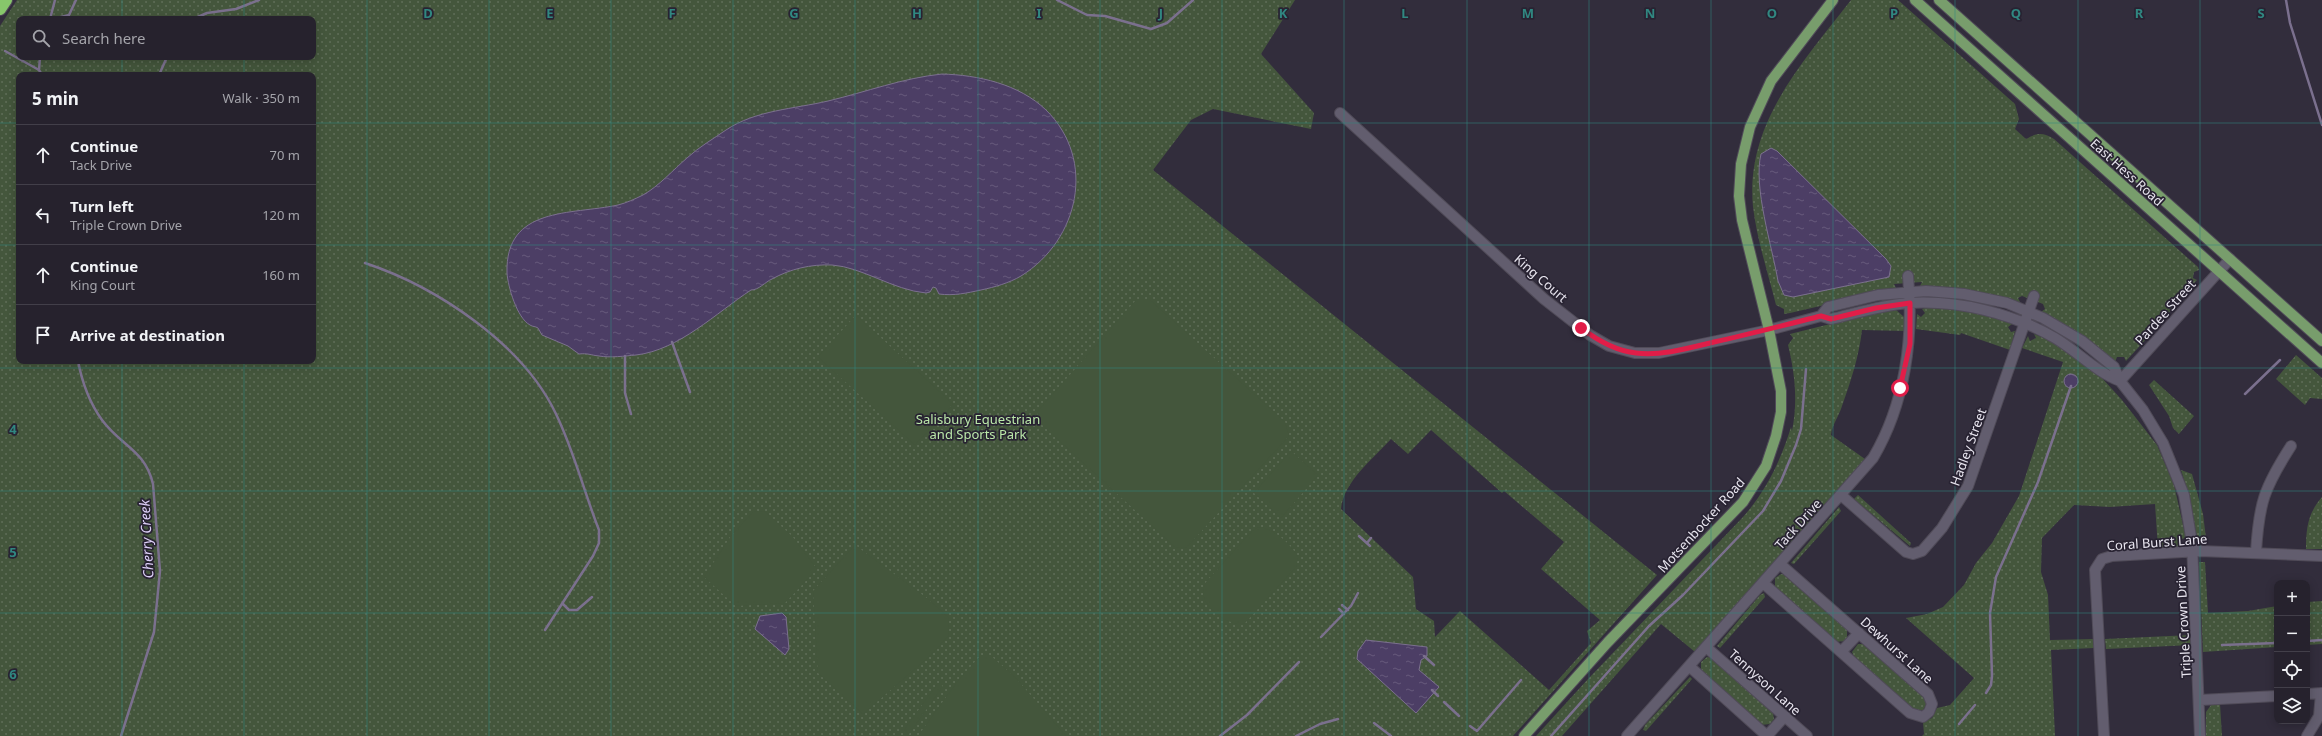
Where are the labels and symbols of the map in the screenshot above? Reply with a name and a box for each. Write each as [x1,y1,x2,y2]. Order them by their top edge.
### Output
text: D [423,4,433,22]
text: E [546,4,554,22]
text: F [668,4,676,22]
text: G [789,4,799,22]
text: H [912,4,922,22]
text: I [1036,4,1042,22]
text: J [1158,4,1163,22]
text: K [1279,4,1288,22]
text: L [1401,4,1409,22]
text: M [1522,4,1534,22]
text: N [1645,4,1655,22]
text: O [1767,4,1777,22]
text: P [1890,4,1898,22]
text: Q [2011,4,2021,22]
text: R [2135,4,2144,22]
text: S [2257,4,2265,22]
street label: East Hess Road [2086,134,2168,210]
street label: King Court [1511,250,1572,306]
street label: Pardee Street [2131,275,2200,349]
route end [1572,319,1590,337]
route start [1891,379,1909,397]
street label: Hadley Street [1946,405,1991,488]
park label: Salisbury Equestrian and Sports Park [916,410,1040,443]
text: 4 [9,420,17,438]
street label: Motsenbocker Road [1653,474,1749,576]
street label: Tack Drive [1771,495,1825,553]
water label: Cherry Creek [134,498,158,579]
street label: Coral Burst Lane [2106,530,2208,554]
text: 5 [9,543,17,561]
street label: Triple Crown Drive [2171,566,2195,678]
street label: Dewhurst Lane [1857,613,1937,687]
street label: Tennyson Lane [1725,645,1805,719]
text: 6 [9,665,17,683]

